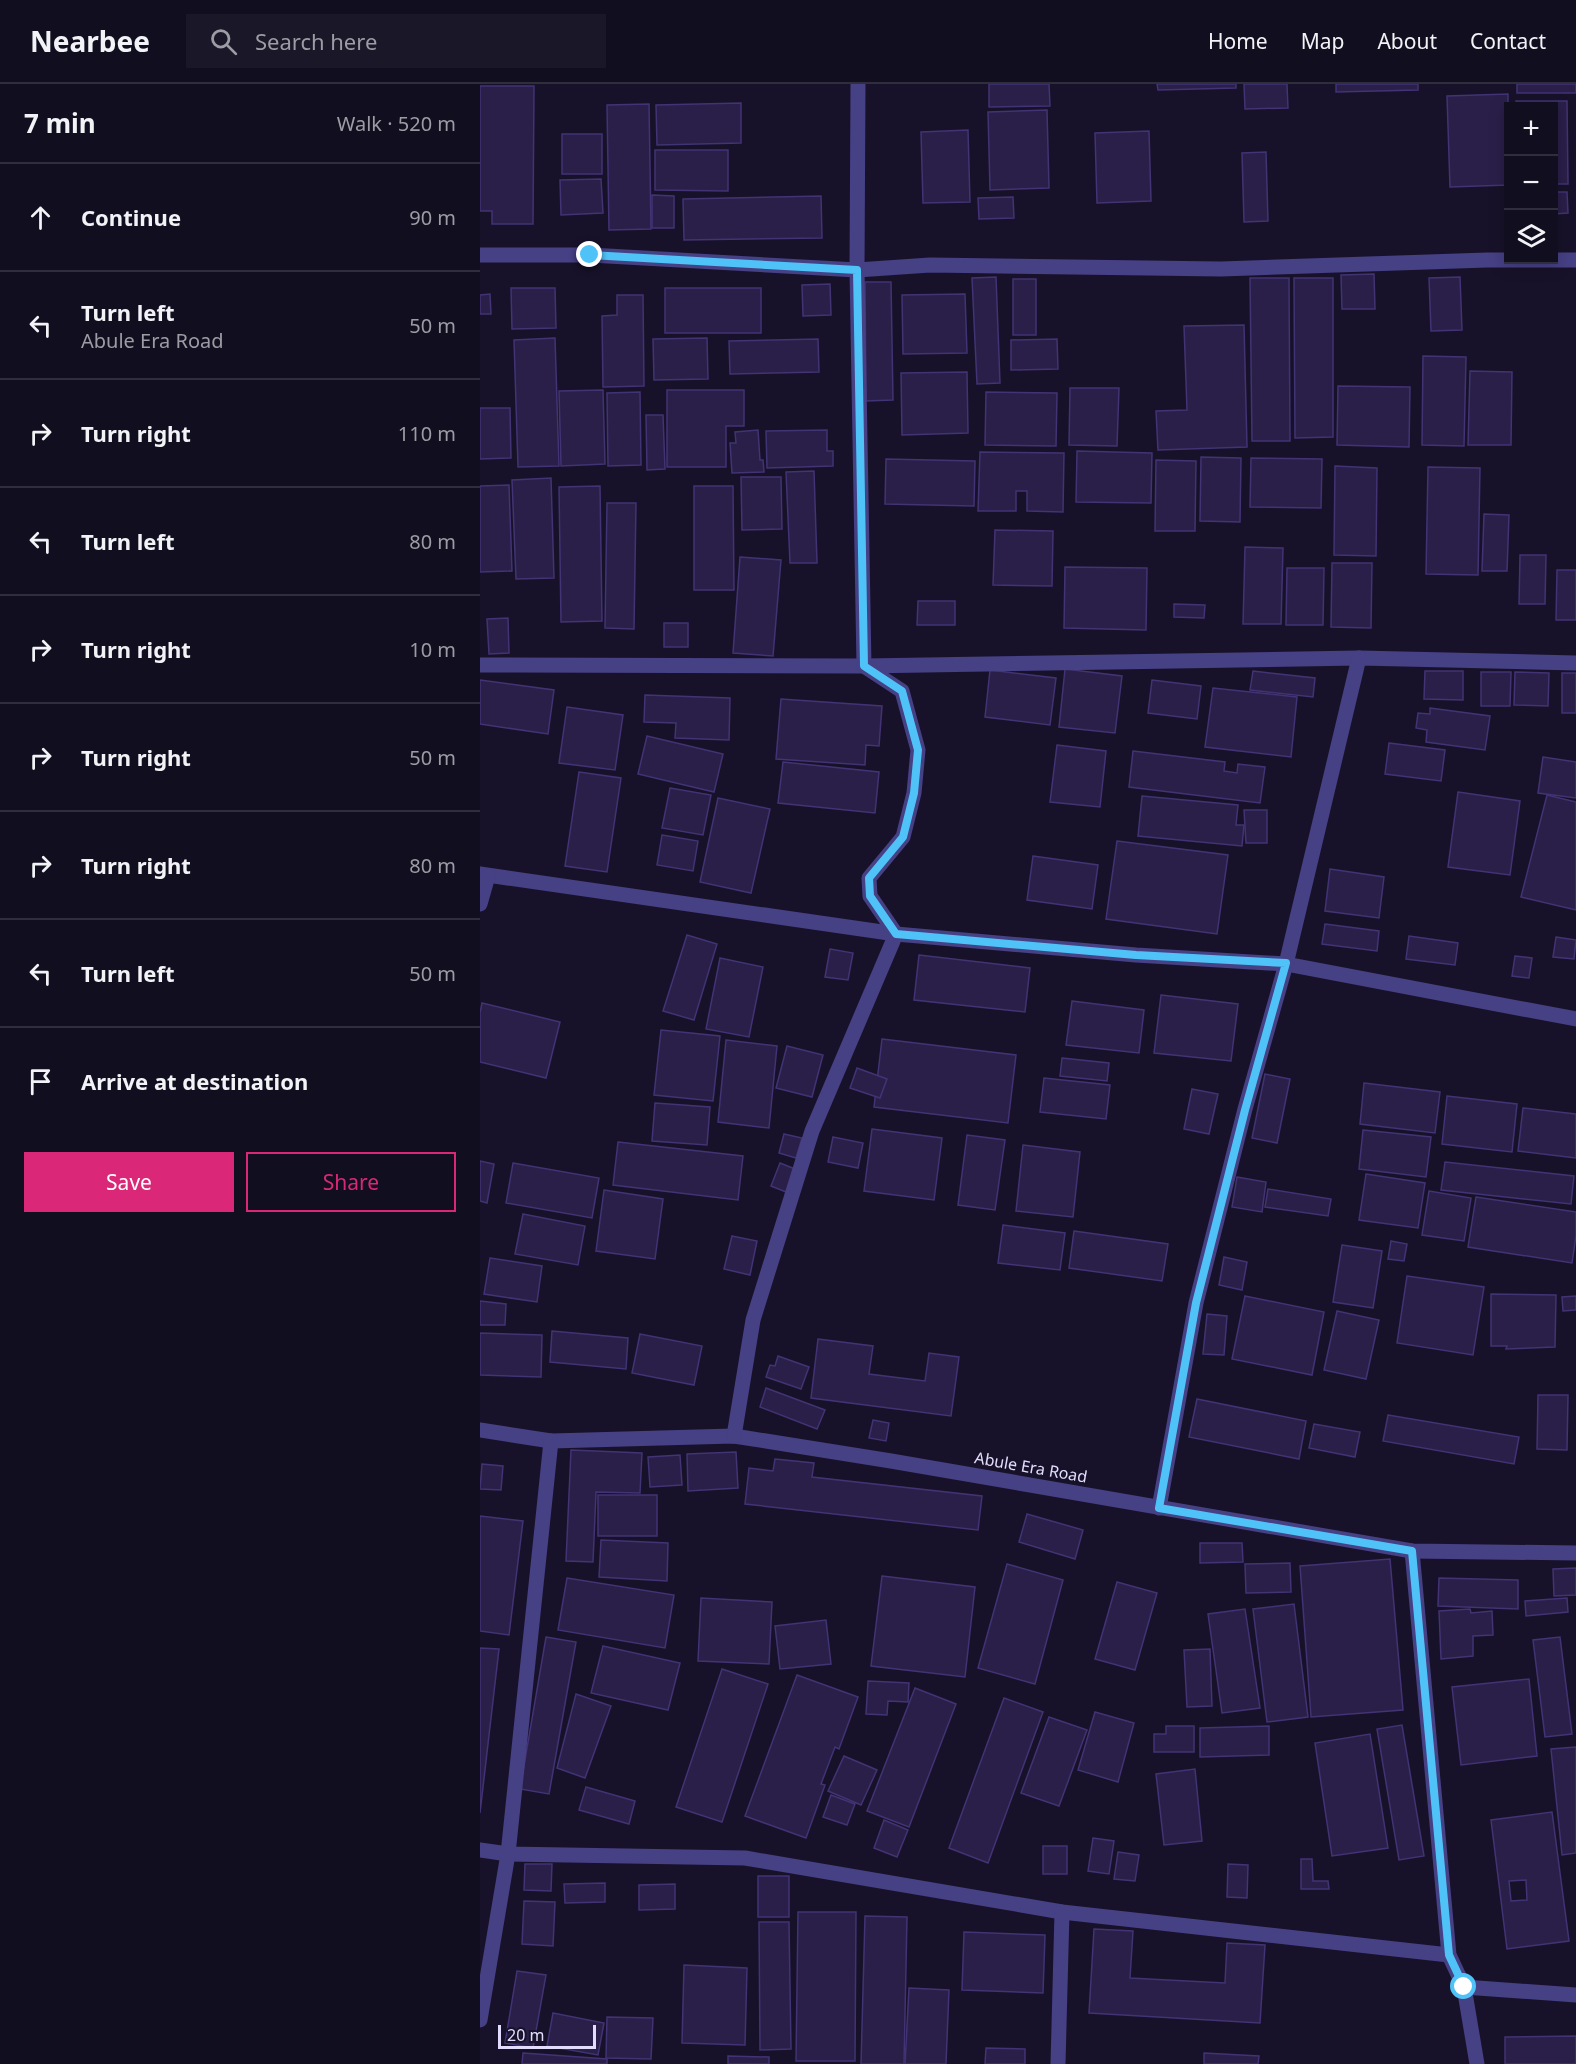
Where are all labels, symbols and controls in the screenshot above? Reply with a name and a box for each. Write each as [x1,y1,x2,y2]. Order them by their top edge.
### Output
search box [186,14,606,68]
text: Nearbee [30,22,150,60]
icon: search [207,25,240,58]
text: Search here [255,26,377,56]
text: Home [1208,27,1268,55]
text: Map [1301,27,1344,55]
text: About [1377,27,1437,55]
text: Contact [1470,27,1546,55]
map controls [1504,102,1558,264]
button: + [1504,102,1558,156]
text: 7 min [24,105,96,141]
text: Walk · 520 m [337,110,456,137]
button: − [1504,156,1558,210]
icon: ahead [24,201,57,234]
text: Continue [81,202,181,232]
text: 90 m [409,204,456,231]
button: layers [1504,210,1558,264]
route end [576,241,602,267]
text: Turn left [81,297,175,327]
icon: left [24,309,57,342]
text: 50 m [409,312,456,339]
text: Abule Era Road [81,327,224,354]
icon: right [24,417,57,450]
text: Turn right [81,418,191,448]
text: 110 m [398,420,456,447]
icon: left [24,525,57,558]
text: Turn left [81,526,175,556]
text: 80 m [409,528,456,555]
icon: right [24,633,57,666]
text: Turn right [81,634,191,664]
text: 10 m [409,636,456,663]
icon: right [24,741,57,774]
text: Turn right [81,742,191,772]
text: 50 m [409,744,456,771]
icon: right [24,849,57,882]
text: Turn right [81,850,191,880]
text: 80 m [409,852,456,879]
icon: left [24,957,57,990]
text: Turn left [81,958,175,988]
text: 50 m [409,960,456,987]
icon: arrive [24,1065,57,1098]
text: Arrive at destination [81,1066,308,1096]
button: Save [24,1152,234,1212]
button: Share [246,1152,456,1212]
street label: Abule Era Road [973,1446,1089,1488]
route start [1450,1973,1476,1999]
scale bar [498,2022,596,2050]
text: 20 m [507,2024,544,2046]

